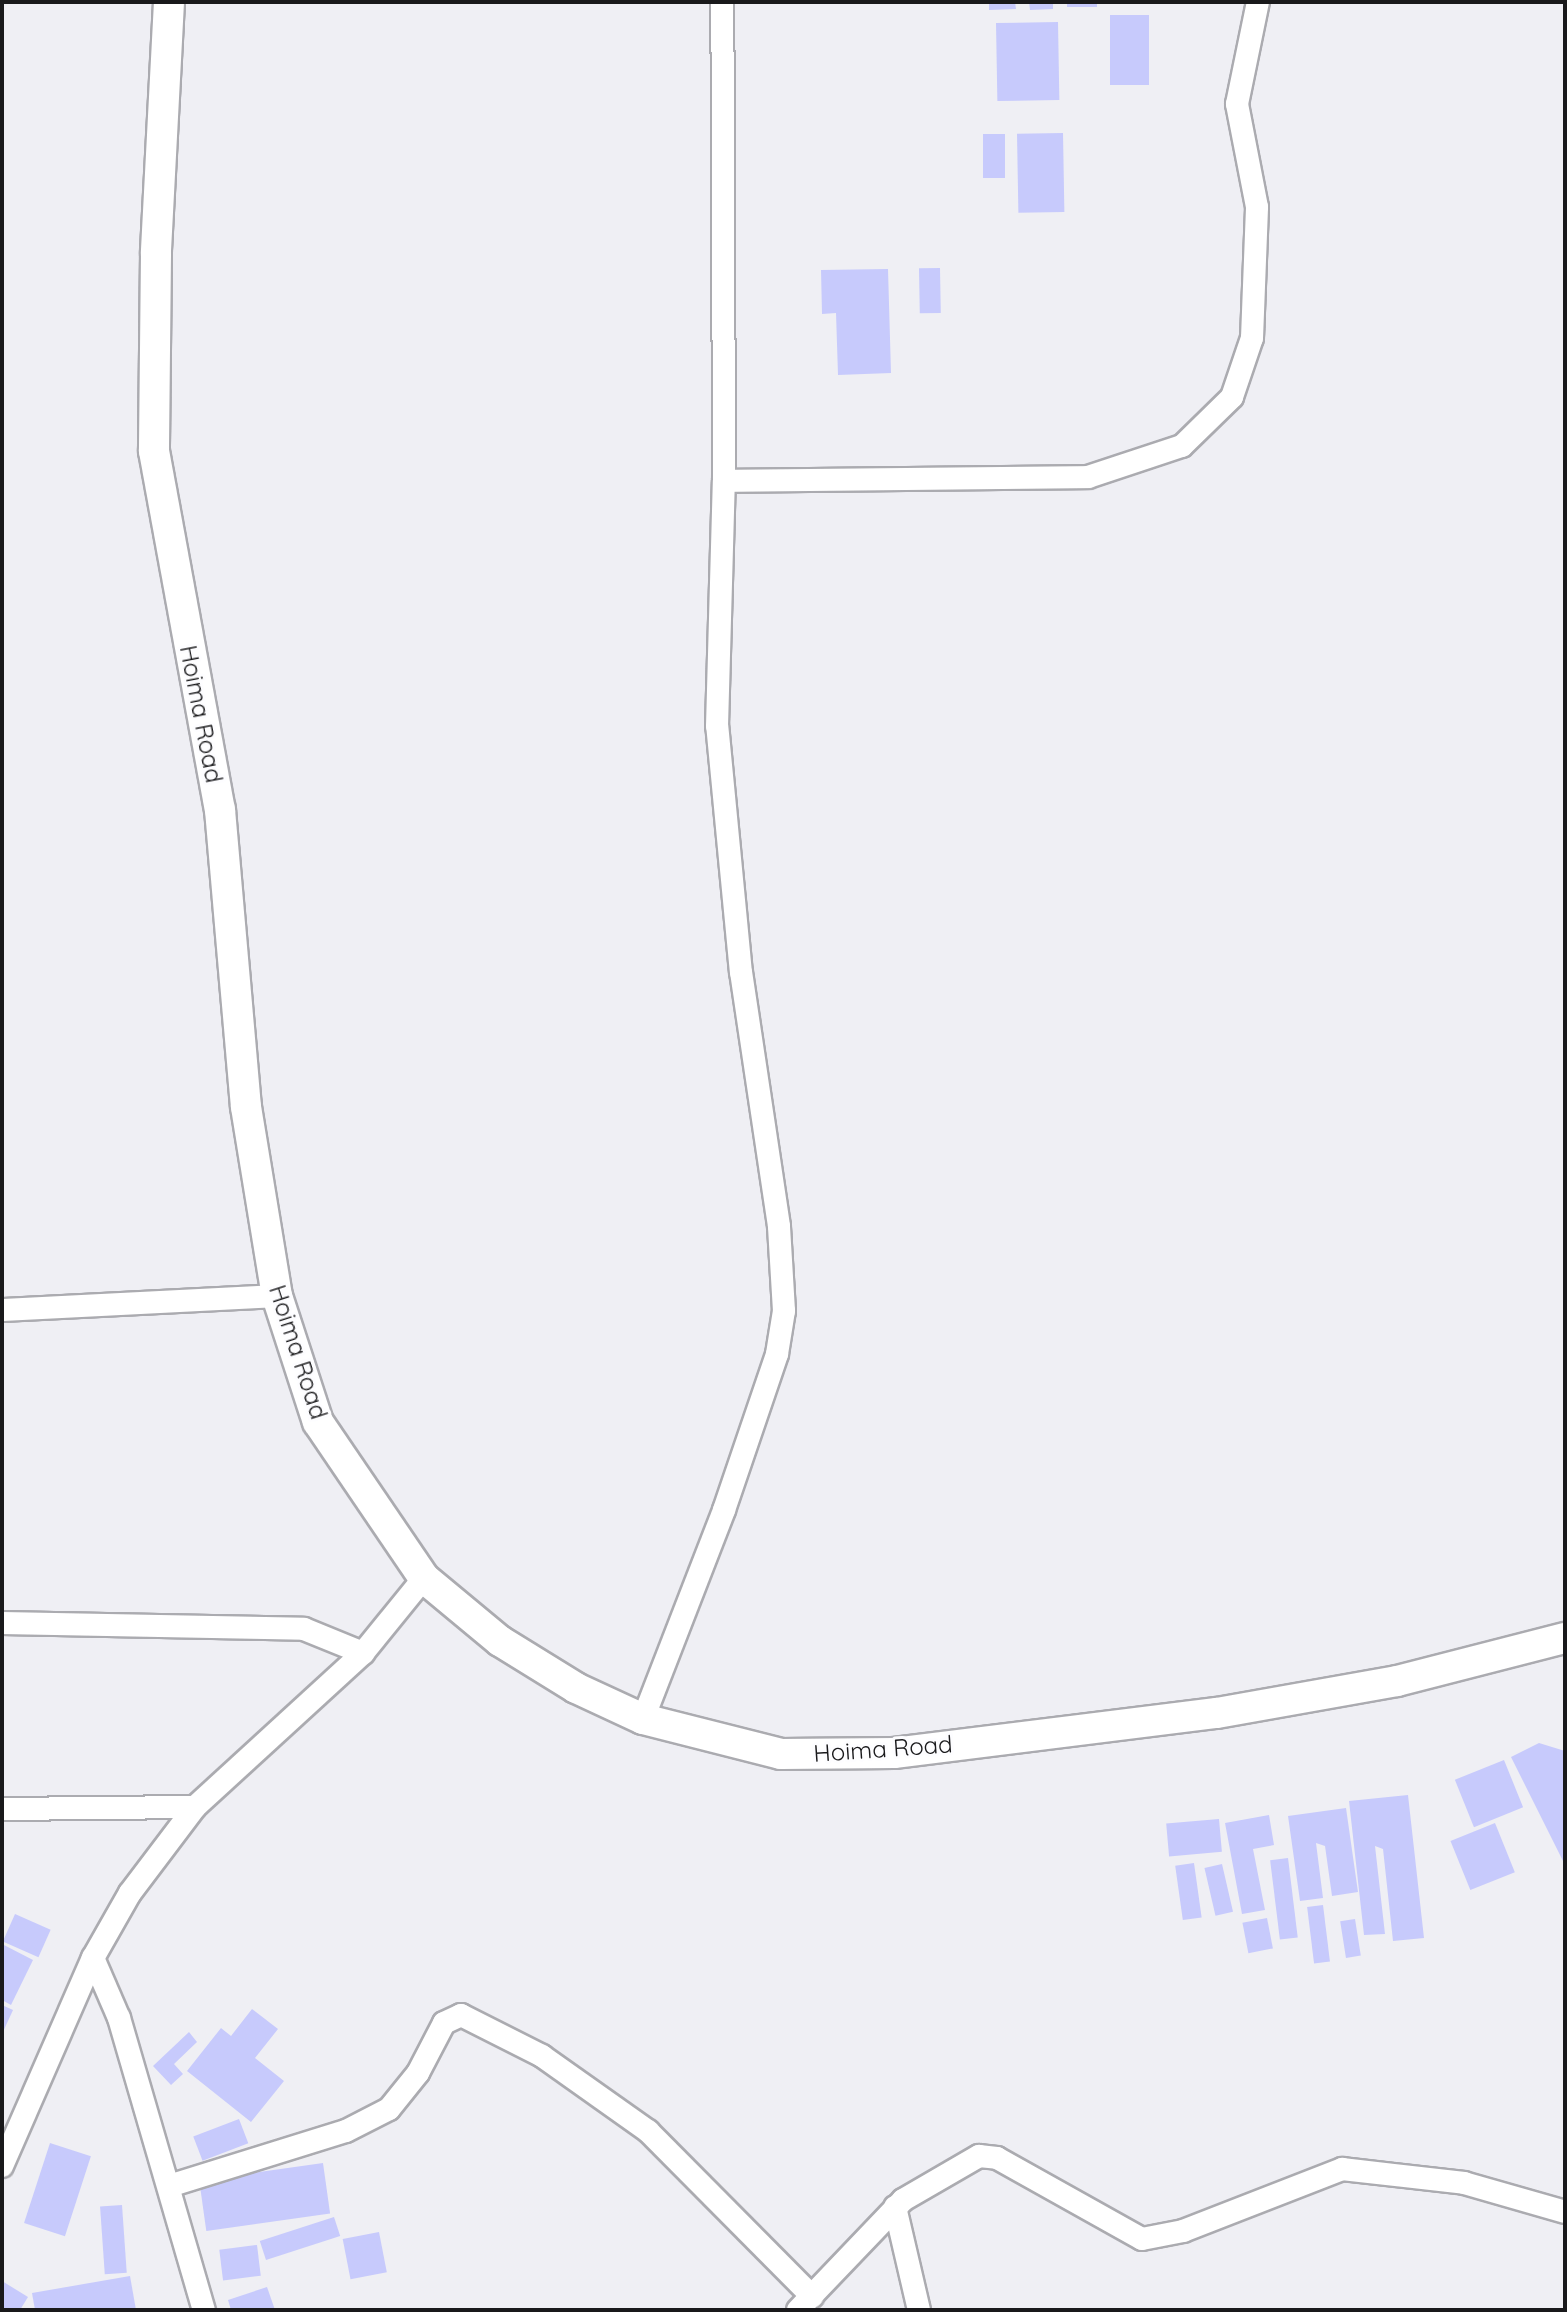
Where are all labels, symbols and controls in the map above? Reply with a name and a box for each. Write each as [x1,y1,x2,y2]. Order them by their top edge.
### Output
street label: Hoima Road [174,643,228,785]
street label: Hoima Road [263,1281,333,1423]
street label: Hoima Road [812,1730,954,1768]

